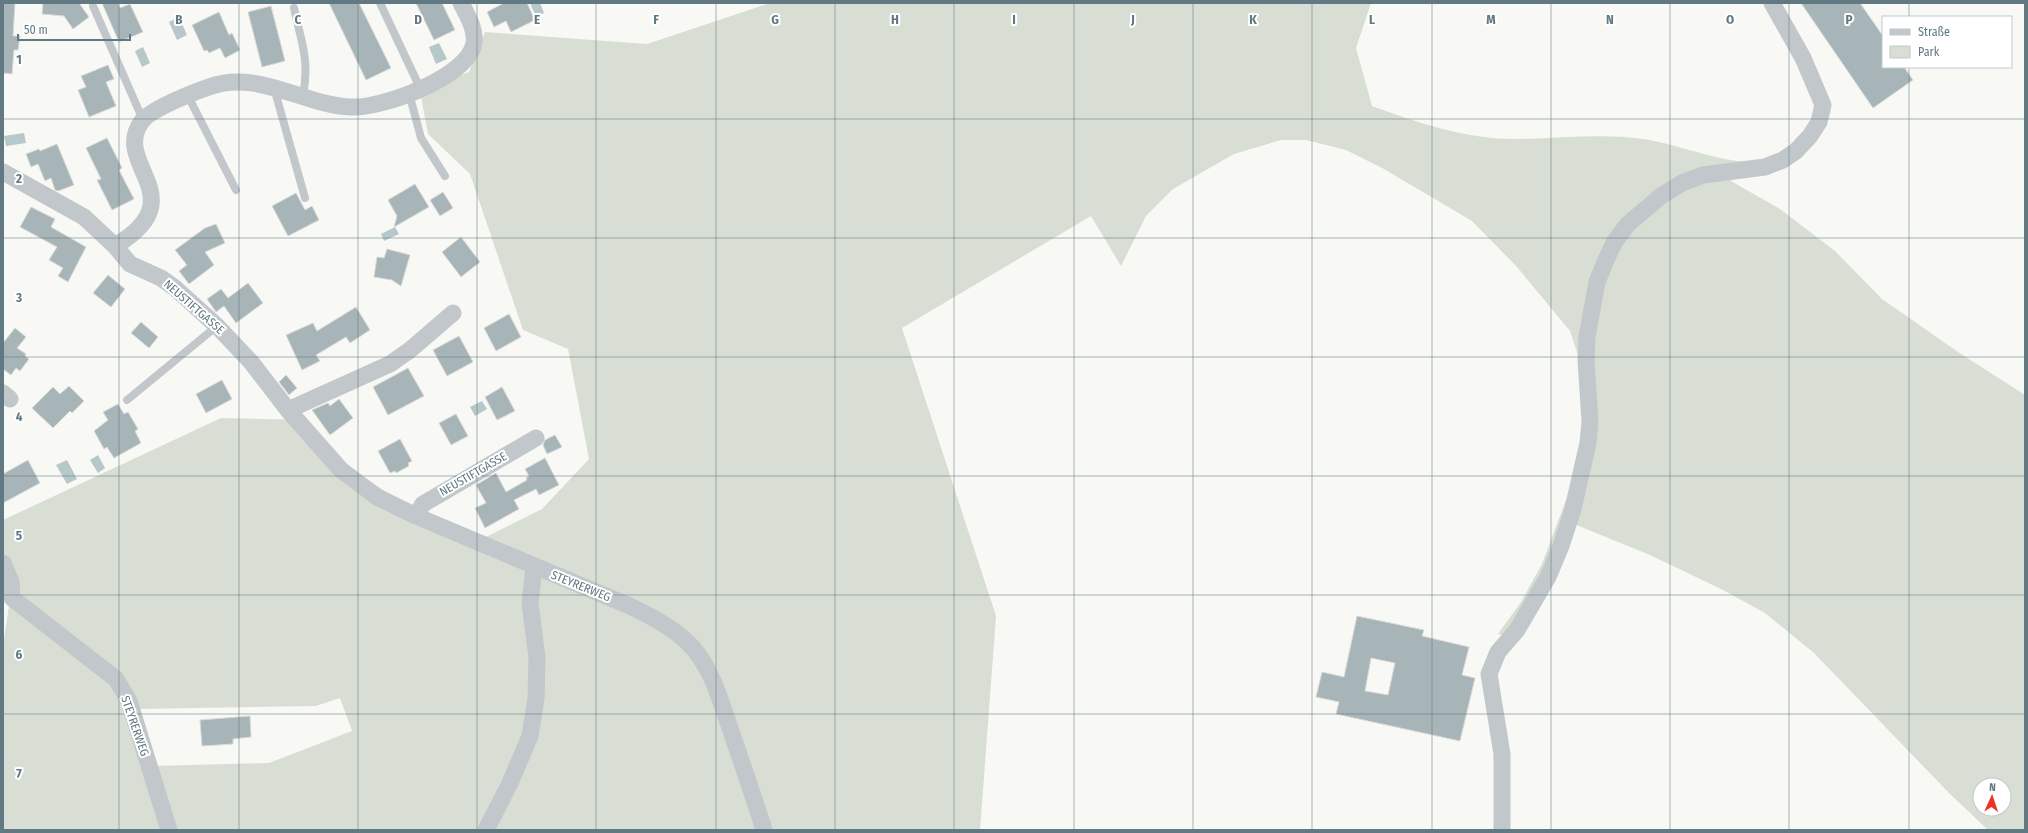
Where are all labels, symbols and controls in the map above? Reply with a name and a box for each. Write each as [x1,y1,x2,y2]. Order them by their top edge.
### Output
text: B [175,12,183,27]
text: C [295,12,302,27]
text: D [414,12,422,27]
text: E [534,12,540,27]
text: F [653,12,659,27]
text: G [771,12,779,27]
text: H [891,12,899,27]
text: I [1012,12,1016,27]
text: J [1130,12,1135,27]
text: K [1249,12,1257,27]
text: L [1369,12,1375,27]
text: M [1486,12,1496,27]
text: N [1606,12,1614,27]
text: O [1726,12,1734,27]
text: P [1845,12,1853,27]
scale bar [18,16,130,42]
legend [1882,16,2012,68]
text: 50 m [24,23,48,37]
text: Straße [1918,25,1950,39]
text: Park [1918,45,1940,59]
text: 1 [16,52,22,67]
text: 2 [15,171,22,186]
street label: NEUSTIFTGASSE [161,277,227,337]
text: 3 [15,290,22,305]
text: 4 [16,409,23,424]
street label: NEUSTIFTGASSE [437,449,509,499]
text: 5 [16,528,22,543]
street label: STEYRERWEG [549,568,613,604]
text: 6 [16,647,23,662]
street label: STEYRERWEG [118,694,152,758]
text: 7 [16,766,22,781]
north arrow [1972,777,2012,817]
text: N [1989,781,1996,794]

